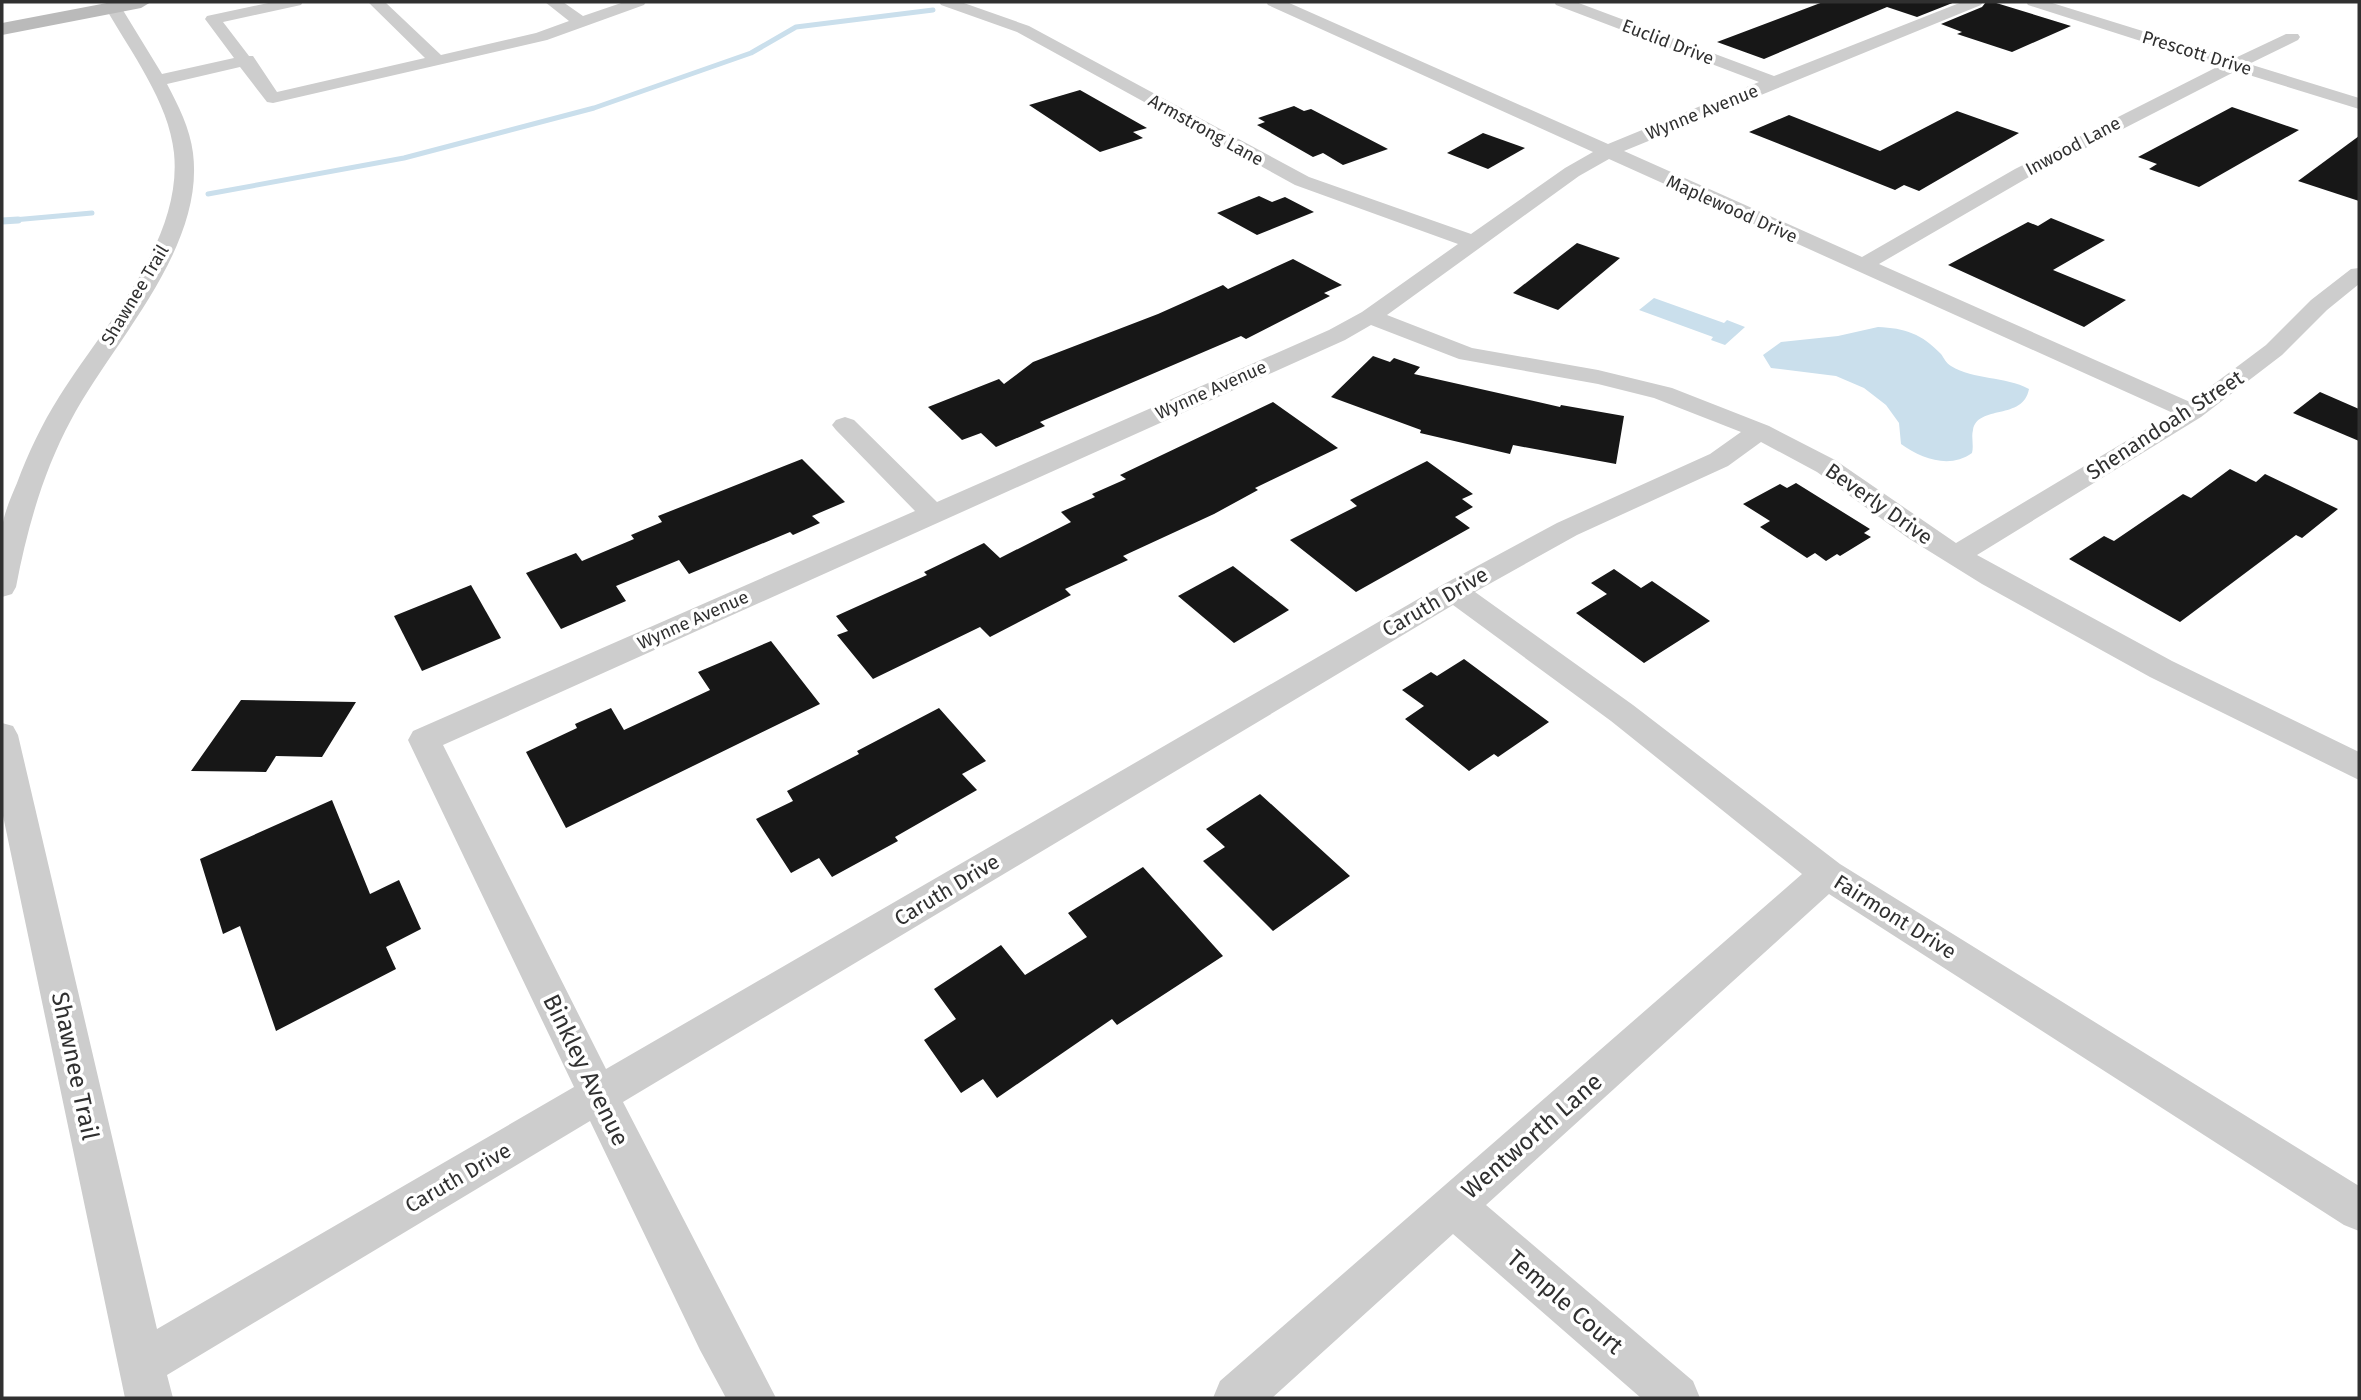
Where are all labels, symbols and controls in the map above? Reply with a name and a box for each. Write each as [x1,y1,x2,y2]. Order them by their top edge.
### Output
street label: Euclid Drive [1619,14,1717,70]
street label: Prescott Drive [2140,26,2254,80]
street label: Wynne Avenue [1643,79,1761,145]
street label: Armstrong Lane [1145,89,1267,171]
street label: Inwood Lane [2022,112,2124,180]
street label: Maplewood Drive [1663,170,1801,248]
street label: Shawnee Trail [96,241,174,349]
street label: Wynne Avenue [1152,356,1270,424]
street label: Shenandoah Street [2082,364,2249,485]
street label: Beverly Drive [1820,457,1938,551]
street label: Caruth Drive [1377,561,1493,643]
street label: Wynne Avenue [634,586,752,654]
street label: Caruth Drive [890,848,1004,932]
street label: Fairmont Drive [1829,869,1961,965]
street label: Shawnee Trail [46,989,104,1143]
street label: Binkley Avenue [537,990,635,1150]
street label: Wentworth Lane [1456,1067,1608,1205]
street label: Caruth Drive [400,1137,516,1219]
street label: Temple Court [1501,1244,1629,1360]

